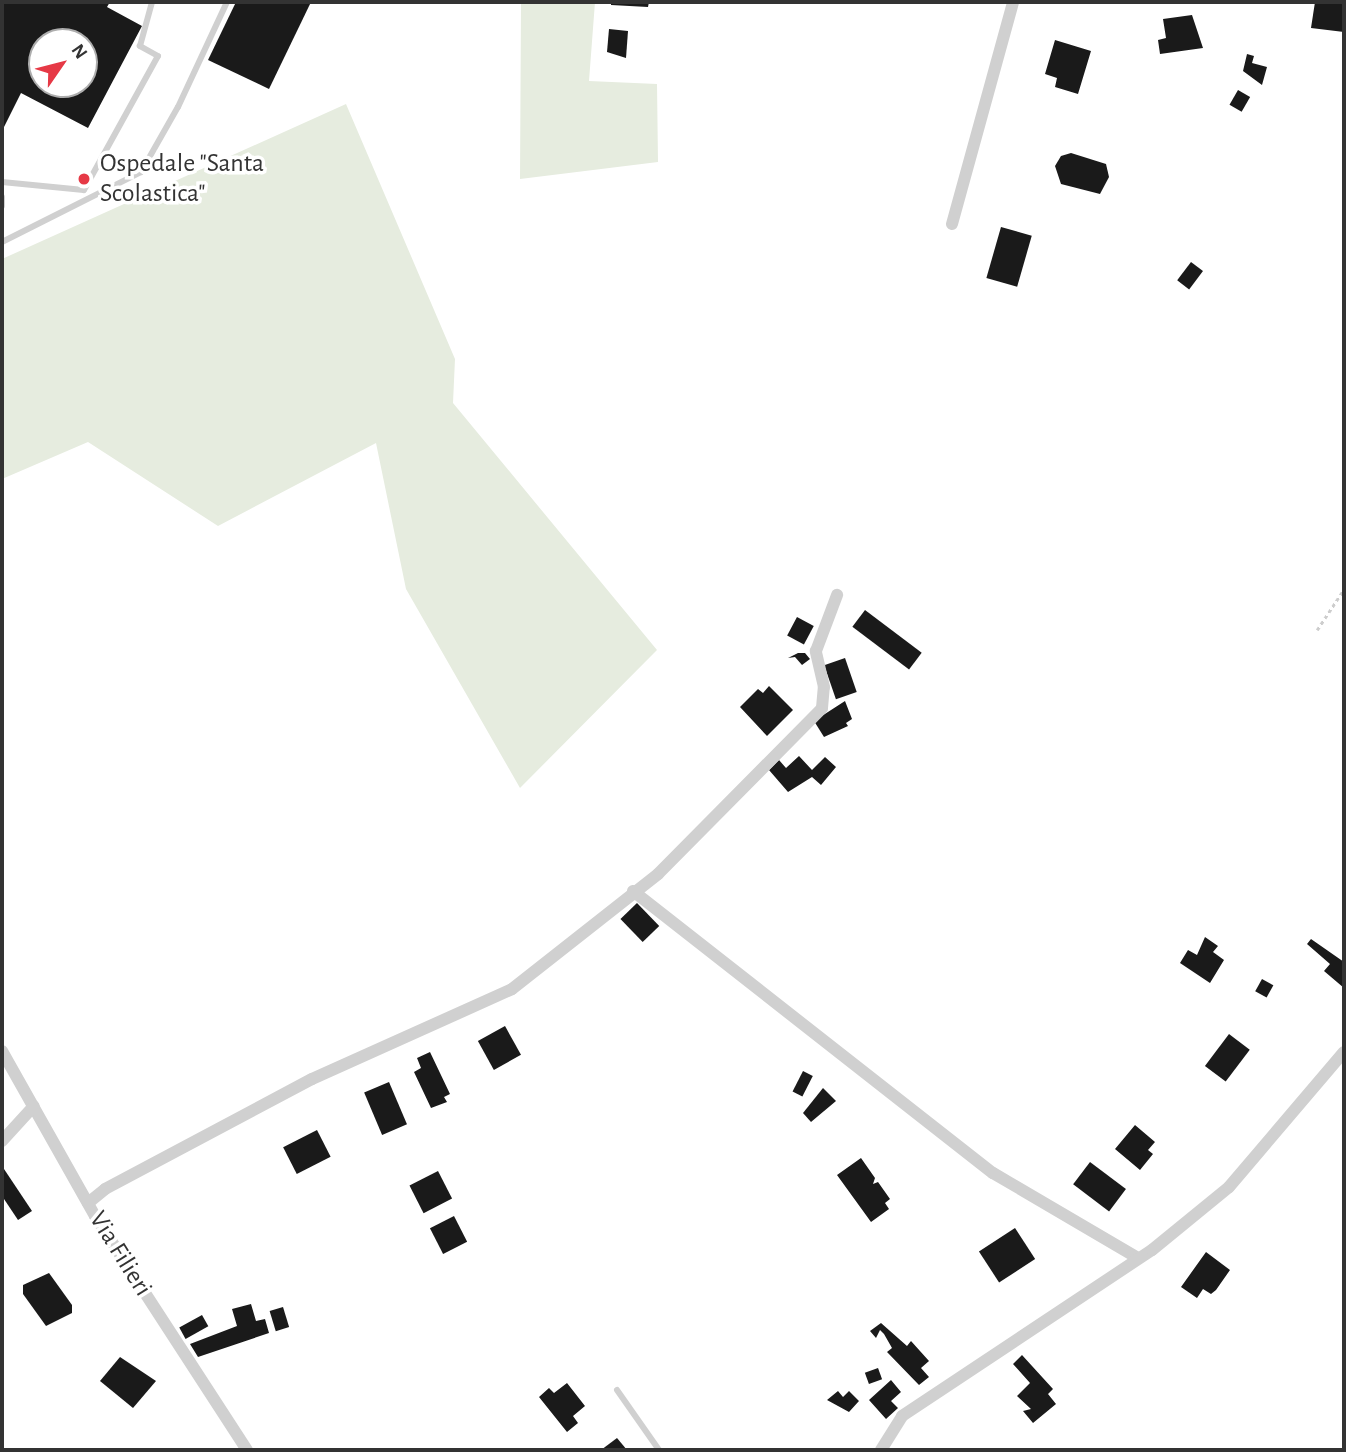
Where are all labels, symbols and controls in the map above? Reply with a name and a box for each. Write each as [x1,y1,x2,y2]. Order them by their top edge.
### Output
north arrow [28,28,98,98]
text: N [67,41,91,63]
place label: Ospedale "Santa Scolastica" [100,148,264,210]
marker: Ospedale "Santa Scolastica" [74,169,94,189]
street label: Via Filieri [82,1206,158,1302]

